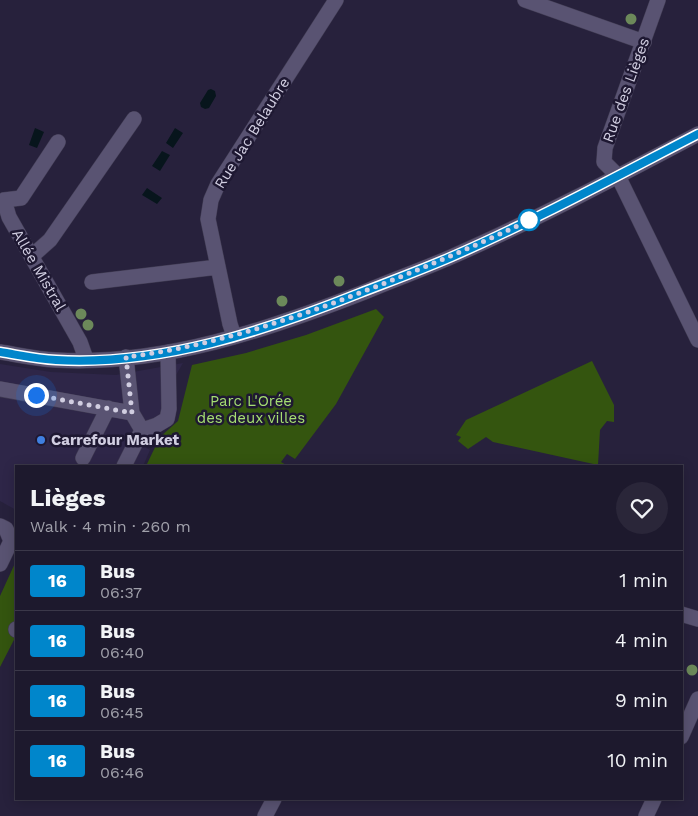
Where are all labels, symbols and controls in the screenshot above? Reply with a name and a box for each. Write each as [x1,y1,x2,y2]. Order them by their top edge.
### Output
street label: Rue des Lièges [599,35,653,145]
street label: Rue Jac Belaubre [211,74,293,192]
unlabelled marker [518,209,540,231]
street label: Allée Mistral [8,226,70,314]
your location [24,383,49,408]
park label: Parc L'Orée des deux villes [197,392,305,427]
place label: Carrefour Market [51,431,180,449]
marker: Carrefour Market [35,434,47,446]
button: heart [616,482,668,534]
text: Lièges [30,484,105,512]
text: Walk · 4 min · 260 m [30,517,191,536]
text: Bus [100,560,135,583]
text: 1 min [619,569,668,592]
text: 16 [48,570,67,591]
text: 06:37 [100,583,142,602]
text: Bus [100,620,135,643]
text: 4 min [615,629,668,652]
text: 16 [48,630,67,651]
text: 06:40 [100,643,144,662]
text: Bus [100,680,135,703]
text: 9 min [615,689,668,712]
text: 16 [48,690,67,711]
text: 06:45 [100,703,144,722]
text: Bus [100,740,135,763]
text: 10 min [607,749,668,772]
text: 16 [48,750,67,771]
text: 06:46 [100,763,144,782]

